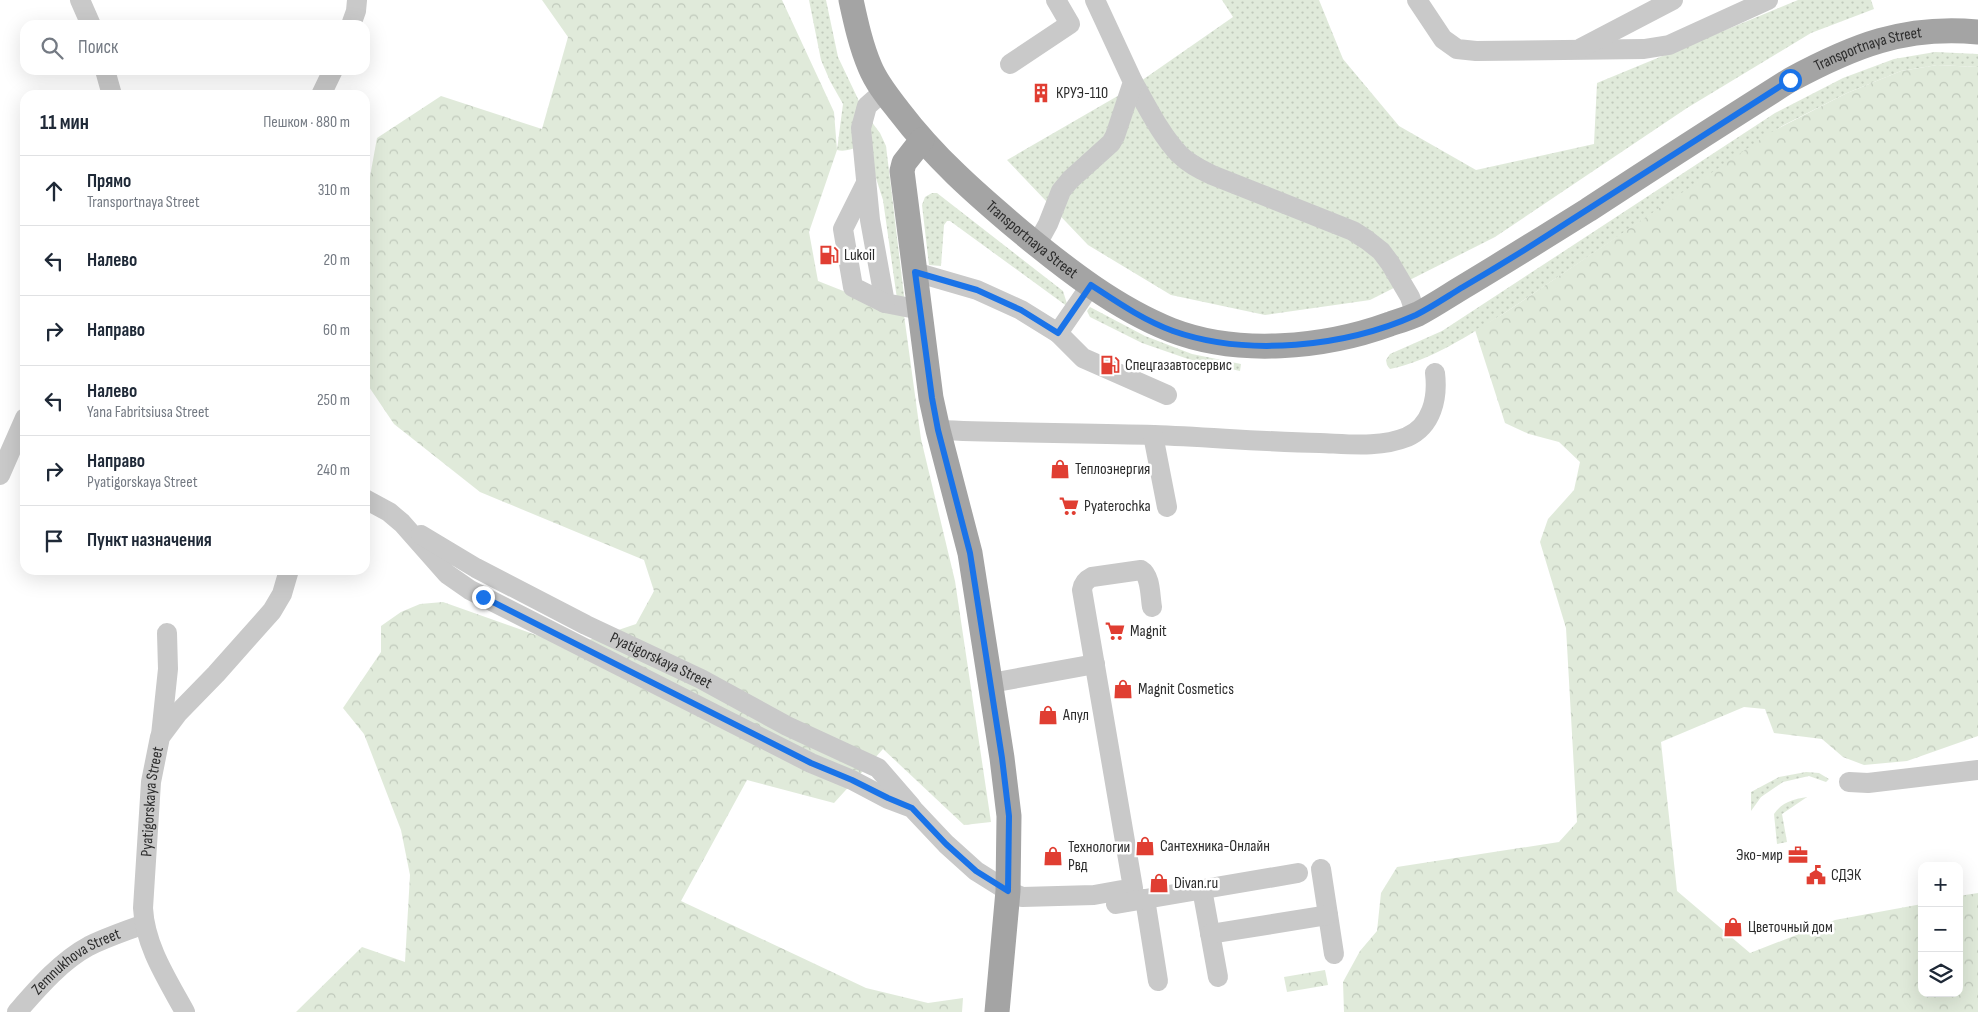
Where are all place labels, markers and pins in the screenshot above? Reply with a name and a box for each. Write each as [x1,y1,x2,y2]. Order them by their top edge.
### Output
building icon: КРУЭ-110 [1030,82,1052,104]
place label: КРУЭ-110 [1056,84,1108,103]
fuel station icon: Lukoil [818,244,840,266]
place label: Lukoil [844,246,875,265]
fuel station icon: Спецгазавтосервис [1099,354,1121,376]
place label: Спецгазавтосервис [1125,356,1232,375]
shop icon: Теплоэнергия [1049,458,1071,480]
place label: Теплоэнергия [1075,460,1150,479]
supermarket icon: Pyaterochka [1058,495,1080,517]
place label: Pyaterochka [1084,497,1151,516]
supermarket icon: Magnit [1104,620,1126,642]
place label: Magnit [1130,622,1167,641]
shop icon: Magnit Cosmetics [1112,678,1134,700]
place label: Magnit Cosmetics [1138,680,1234,699]
shop icon: Апул [1037,704,1059,726]
place label: Апул [1062,706,1089,725]
shop icon: Сантехника-Онлайн [1134,835,1156,857]
place label: Сантехника-Онлайн [1160,837,1270,856]
place label: Технологии Рвд [1068,838,1130,875]
office icon: Эко-мир [1787,844,1809,866]
shop icon: Технологии Рвд [1042,845,1064,867]
place label: Эко-мир [1736,846,1783,865]
public building icon: СДЭК [1805,864,1827,886]
place label: СДЭК [1831,866,1862,885]
shop icon: Divan.ru [1148,872,1170,894]
place label: Divan.ru [1174,874,1218,893]
shop icon: Цветочный дом [1722,916,1744,938]
place label: Цветочный дом [1748,918,1833,937]

